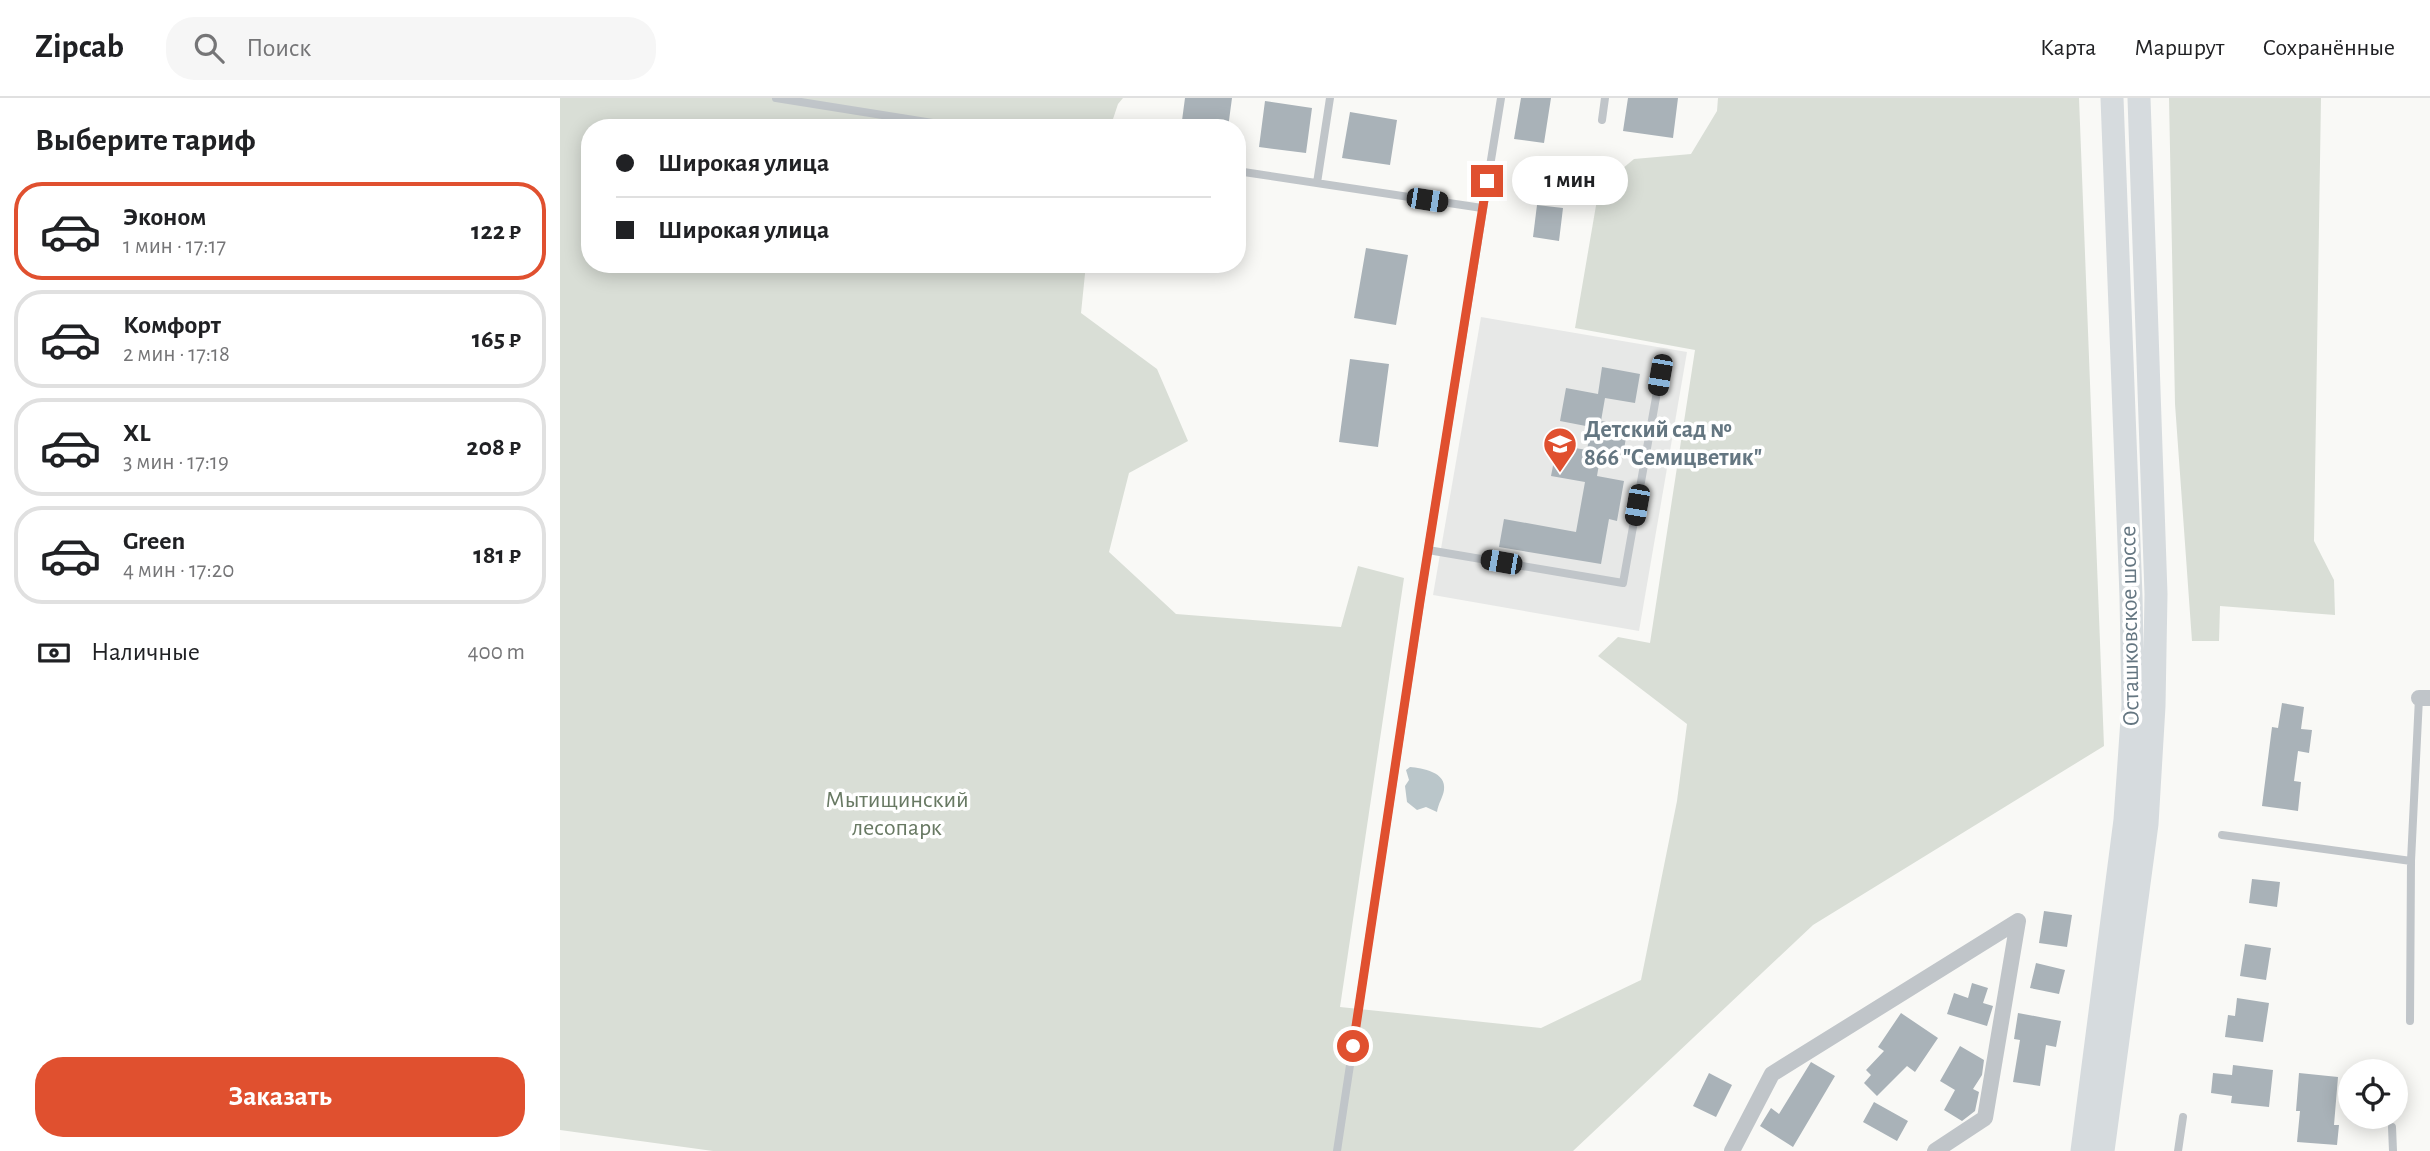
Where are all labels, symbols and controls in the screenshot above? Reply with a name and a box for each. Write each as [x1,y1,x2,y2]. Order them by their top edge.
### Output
search box [166,17,656,80]
icon: search [190,29,228,67]
text: Zipcab [35,31,124,64]
text: Поиск [246,35,311,61]
text: Карта [2040,36,2096,60]
text: Маршрут [2134,36,2224,60]
text: Сохранённые [2262,36,2395,60]
text: Выберите тариф [35,124,256,156]
text: Широкая улица [658,150,829,176]
callout: 1 мин [1511,156,1627,206]
route end [1471,165,1503,197]
text: 1 мин [1544,169,1596,192]
car [1405,186,1450,214]
icon: car [39,200,102,263]
text: Эконом [123,204,206,230]
text: Широкая улица [658,217,829,243]
text: 122 ₽ [471,218,521,244]
text: 1 мин · 17:17 [123,235,226,258]
icon: car [39,308,102,371]
text: Комфорт [123,312,221,338]
text: 165 ₽ [472,326,521,352]
text: 2 мин · 17:18 [123,343,230,366]
car [1647,352,1674,398]
icon: car [39,416,102,479]
place label: Детский сад № 866 "Семицветик" [1584,418,1762,470]
text: XL [123,420,150,446]
school or university icon: Детский сад № 866 "Семицветик" [1541,425,1579,474]
text: 208 ₽ [466,434,521,460]
text: 3 мин · 17:19 [123,451,229,474]
car [1624,482,1651,528]
icon: car [39,524,102,587]
street label: Осташковское шоссе [2116,525,2144,727]
text: Green [123,528,185,554]
text: 181 ₽ [473,542,521,568]
car [1479,548,1524,576]
text: 4 мин · 17:20 [123,559,234,582]
icon: cash [35,634,73,672]
text: Наличные [91,639,200,665]
text: 400 m [467,641,525,664]
park label: Мытищинский лесопарк [825,788,969,840]
route start [1337,1030,1369,1062]
button: Заказать [35,1057,525,1137]
map controls [2338,1059,2408,1129]
button: locate [2338,1059,2408,1129]

